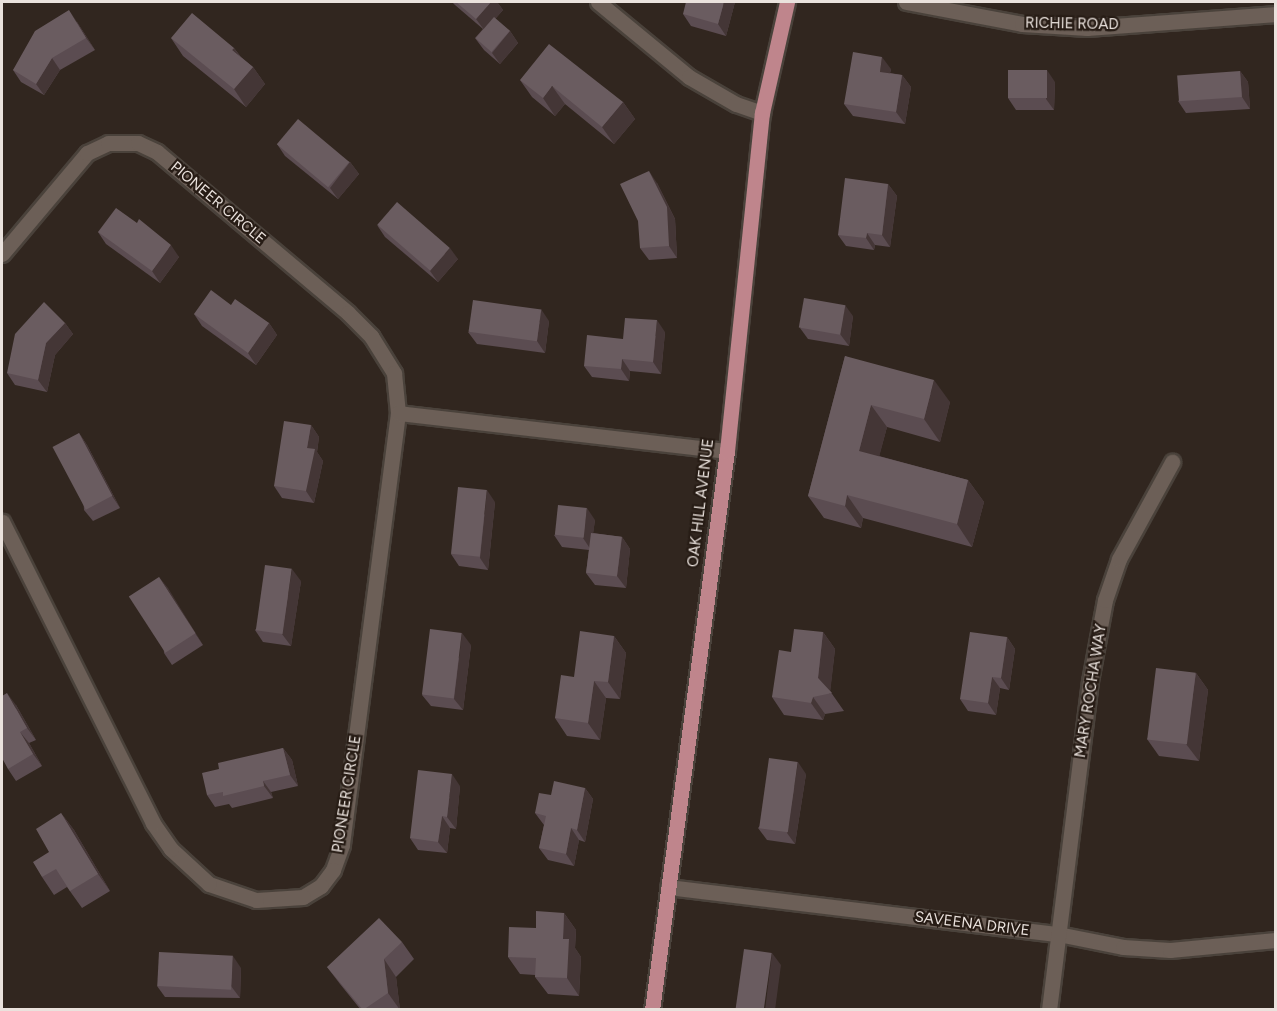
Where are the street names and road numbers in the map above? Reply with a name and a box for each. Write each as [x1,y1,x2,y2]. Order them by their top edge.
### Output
street label: RICHIE ROAD [1025,14,1119,34]
street label: PIONEER CIRCLE [167,158,269,248]
street label: OAK HILL AVENUE [684,438,718,568]
street label: MARY ROCHA WAY [1072,623,1110,759]
street label: PIONEER CIRCLE [329,734,365,854]
street label: SAVEENA DRIVE [914,908,1030,940]

